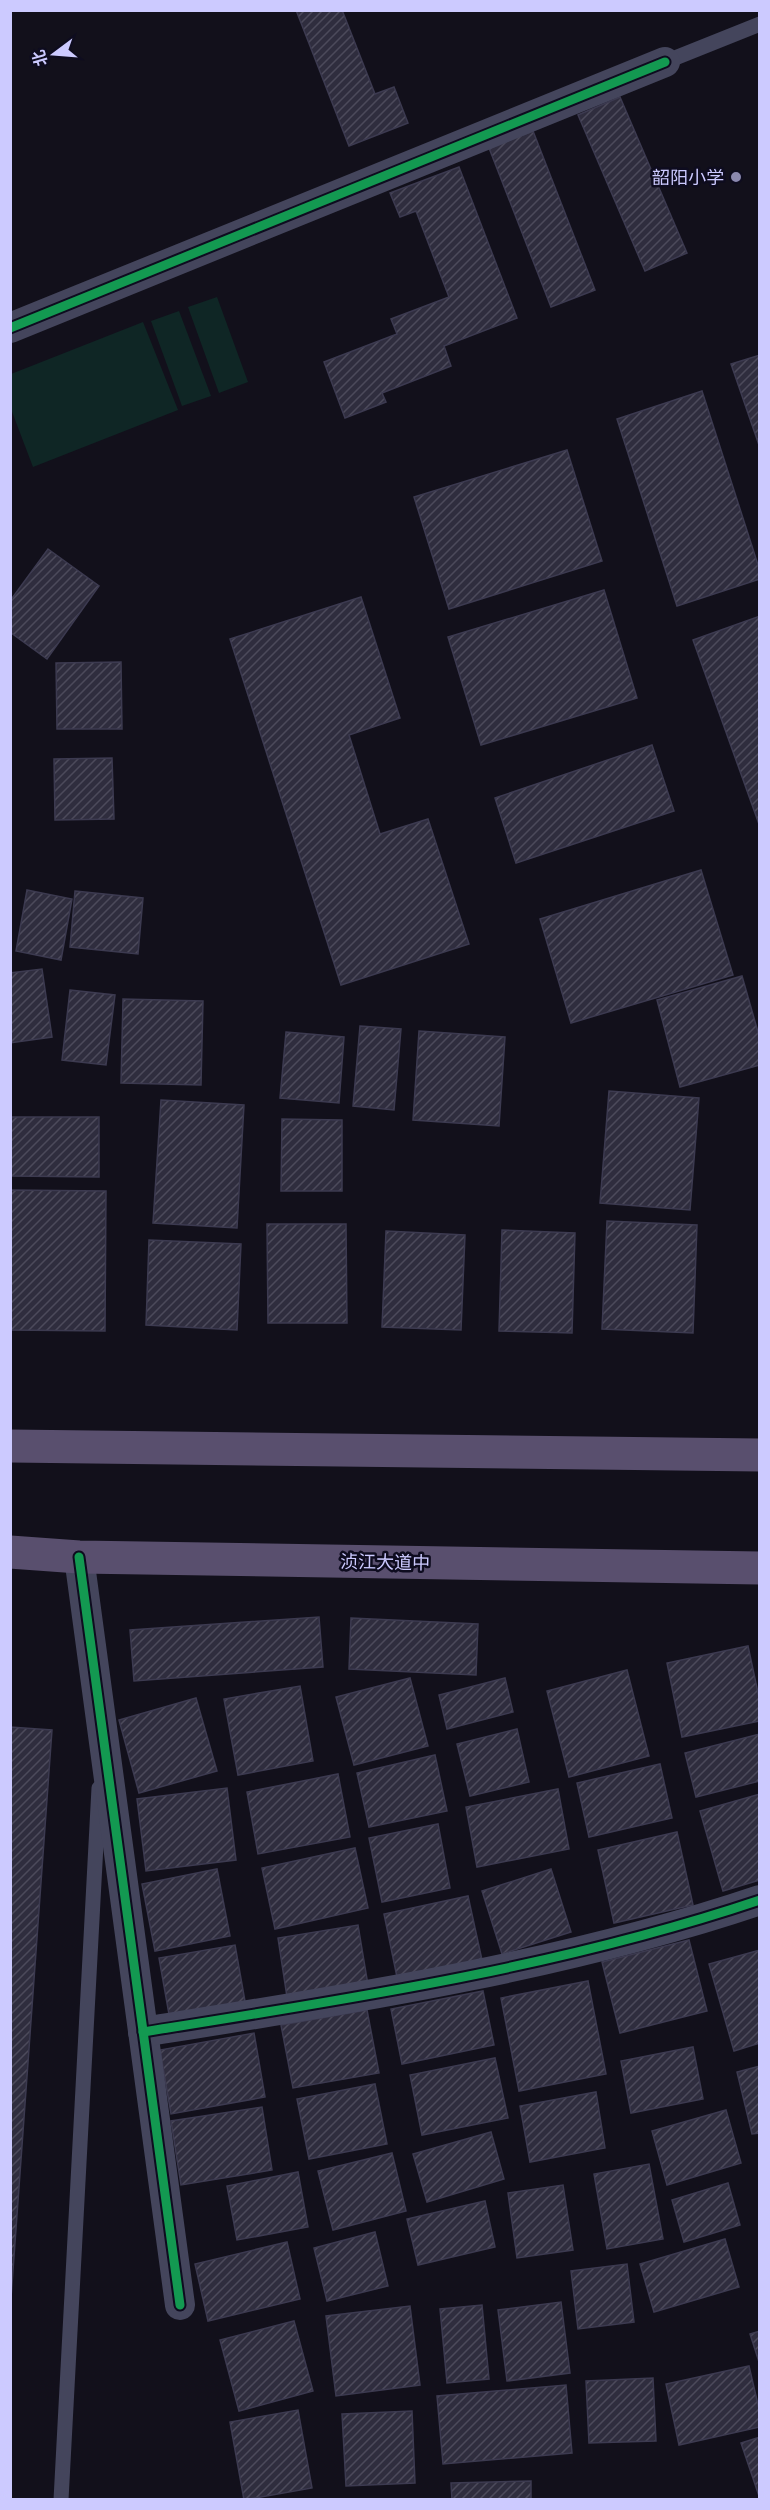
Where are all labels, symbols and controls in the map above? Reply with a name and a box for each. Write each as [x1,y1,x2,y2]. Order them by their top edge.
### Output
north arrow [24,24,84,84]
text: 北 [29,48,51,68]
place label: 韶阳小学 [652,167,724,188]
marker: 韶阳小学 [729,170,743,184]
street label: 浈江大道中 [340,1551,430,1573]

